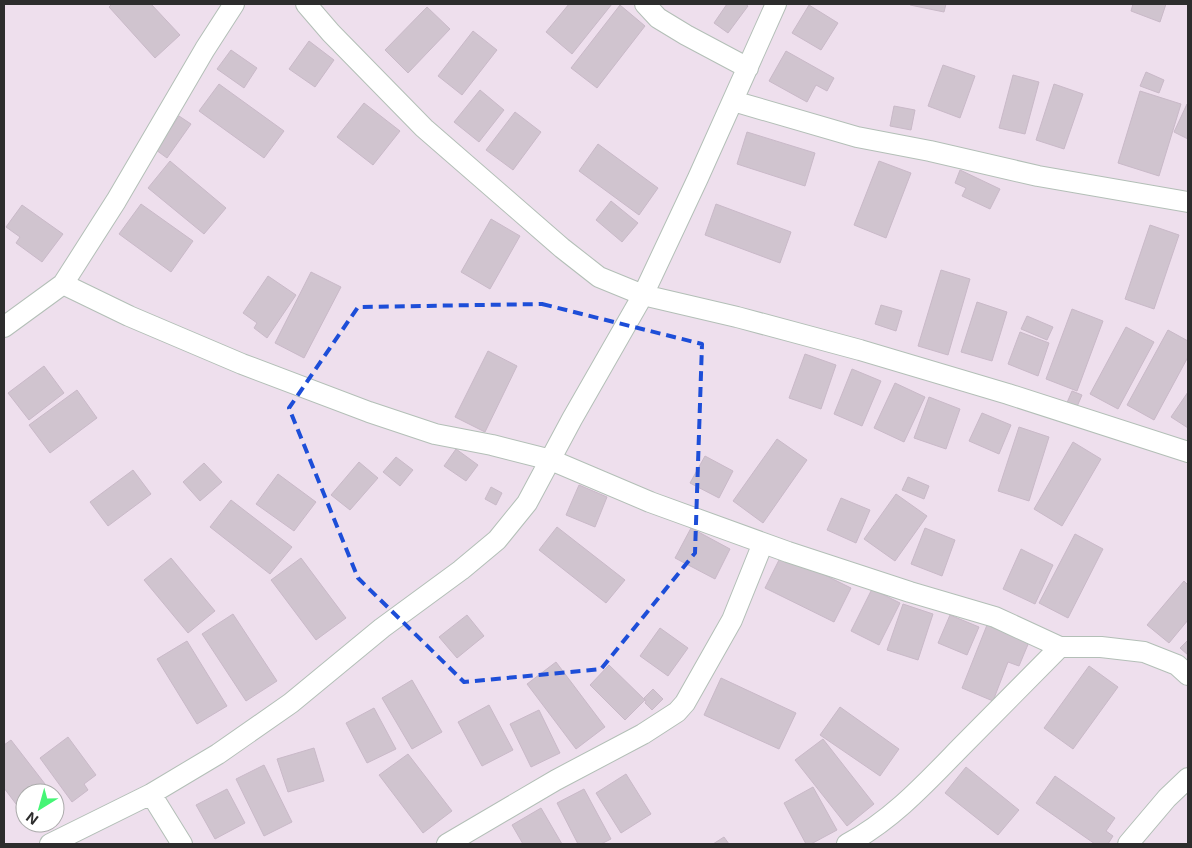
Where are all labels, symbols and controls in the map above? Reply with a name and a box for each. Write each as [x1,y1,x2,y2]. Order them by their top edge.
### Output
north arrow [15,783,65,833]
text: N [22,809,41,829]

